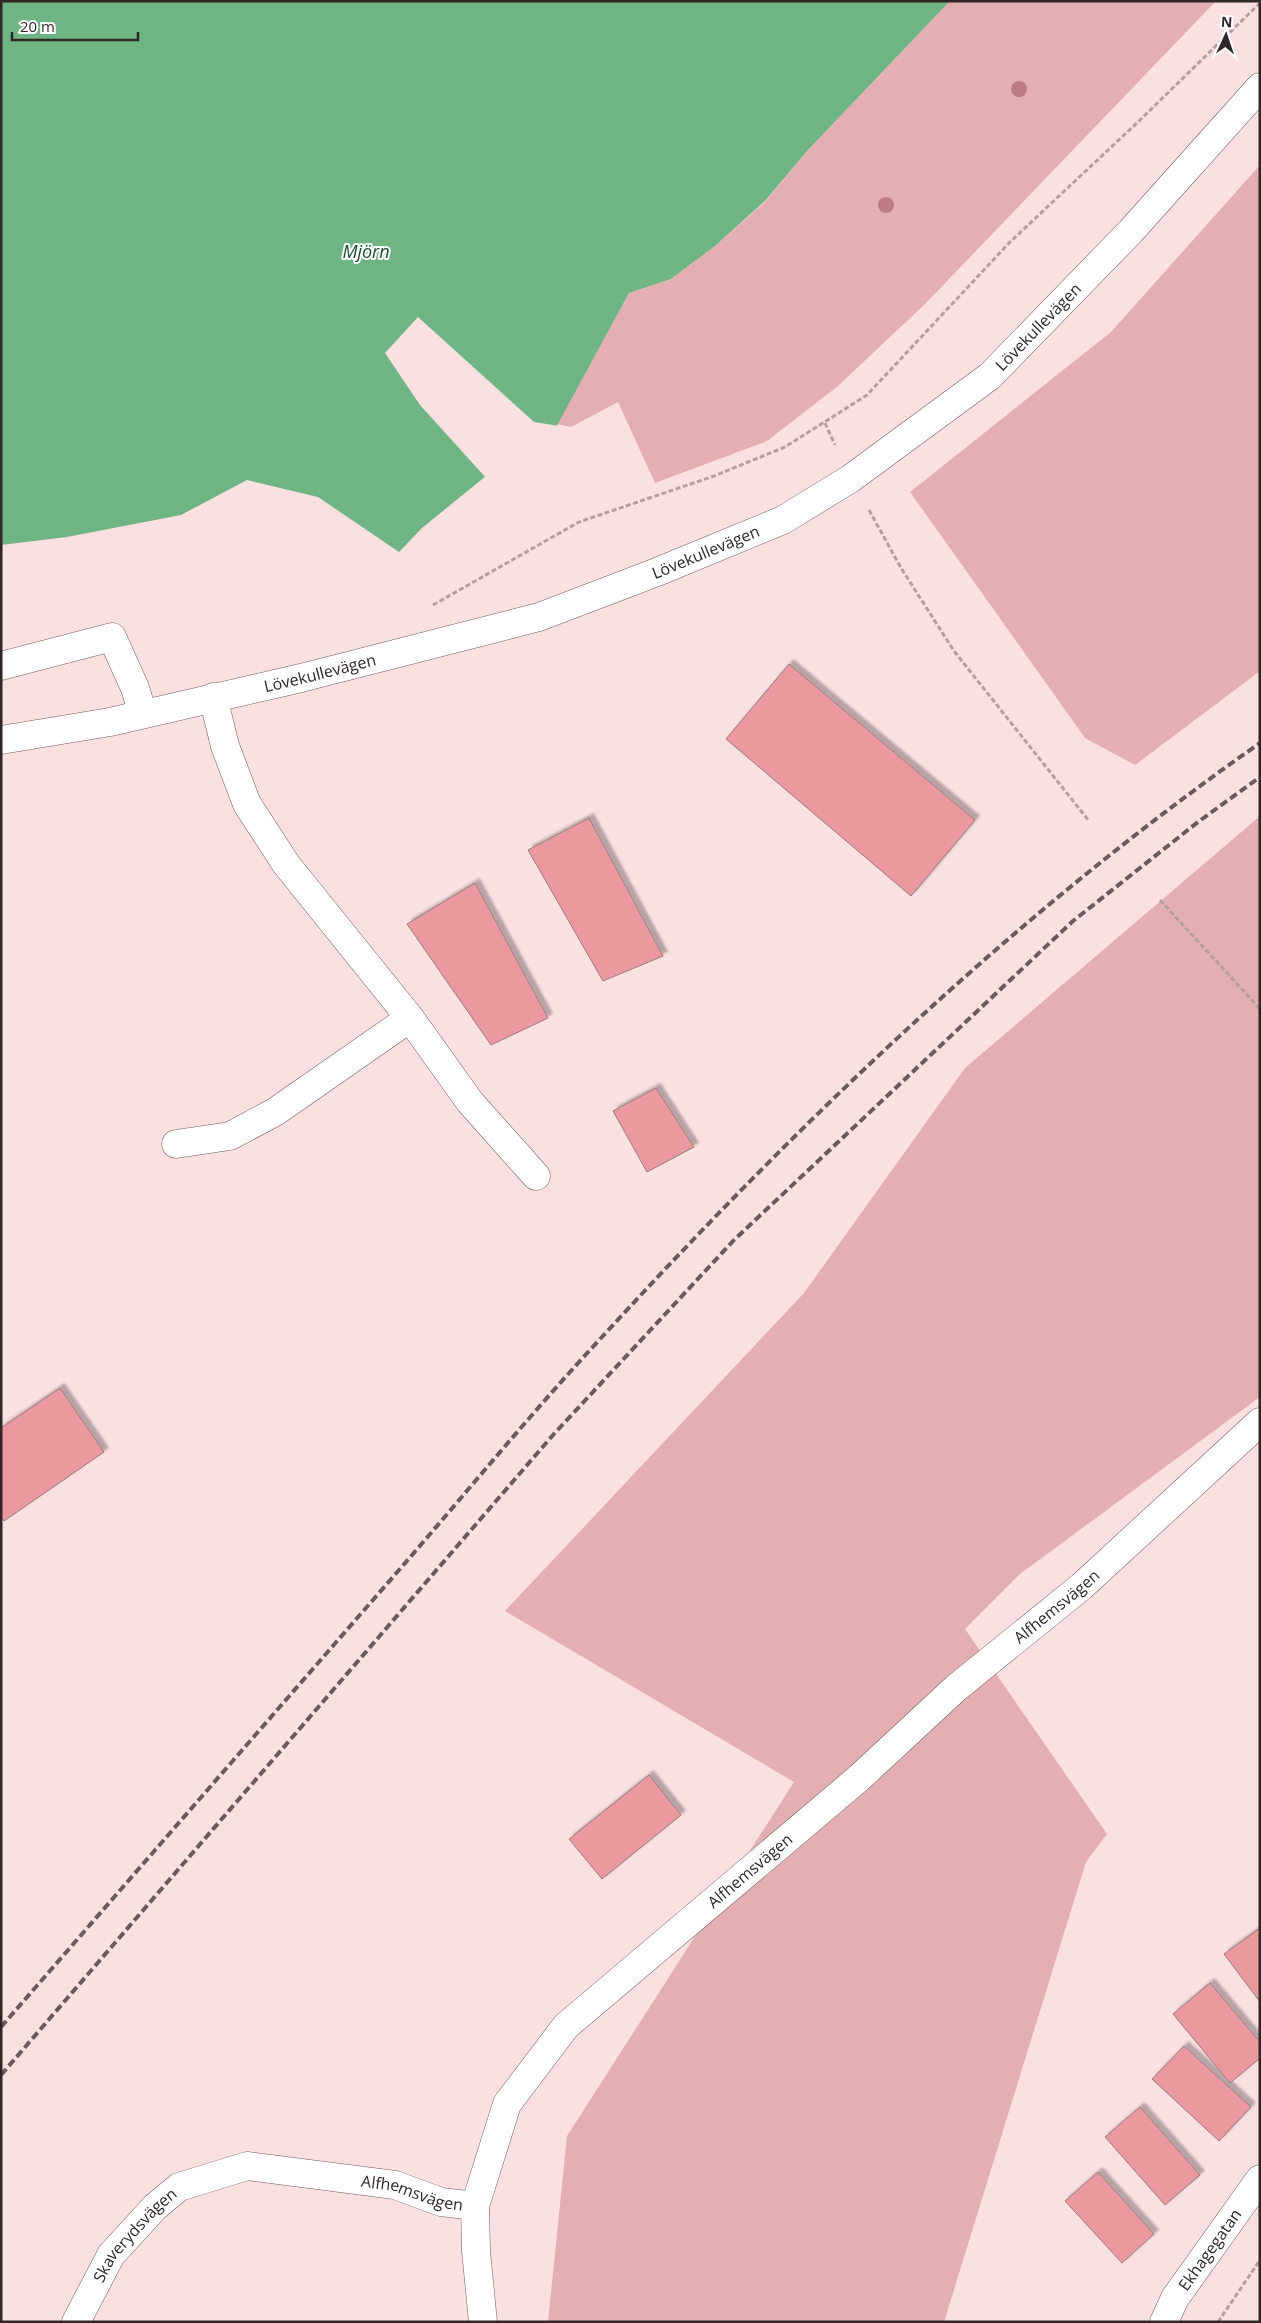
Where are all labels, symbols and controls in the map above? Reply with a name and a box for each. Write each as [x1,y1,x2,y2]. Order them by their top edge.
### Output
scale bar [12,10,139,42]
north arrow [1201,10,1251,60]
text: N [1221,12,1233,31]
text: 20 m [20,16,55,36]
water label: Mjörn [342,239,390,263]
street label: Lövekullevägen [990,278,1086,375]
street label: Lövekullevägen [649,520,763,584]
street label: Lövekullevägen [262,648,378,697]
street label: Alfhemsvägen [1009,1564,1104,1648]
street label: Alfhemsvägen [702,1828,797,1913]
street label: Alfhemsvägen [360,2170,464,2216]
street label: Skaverydsvägen [88,2183,181,2286]
street label: Ekhagegatan [1173,2204,1246,2295]

